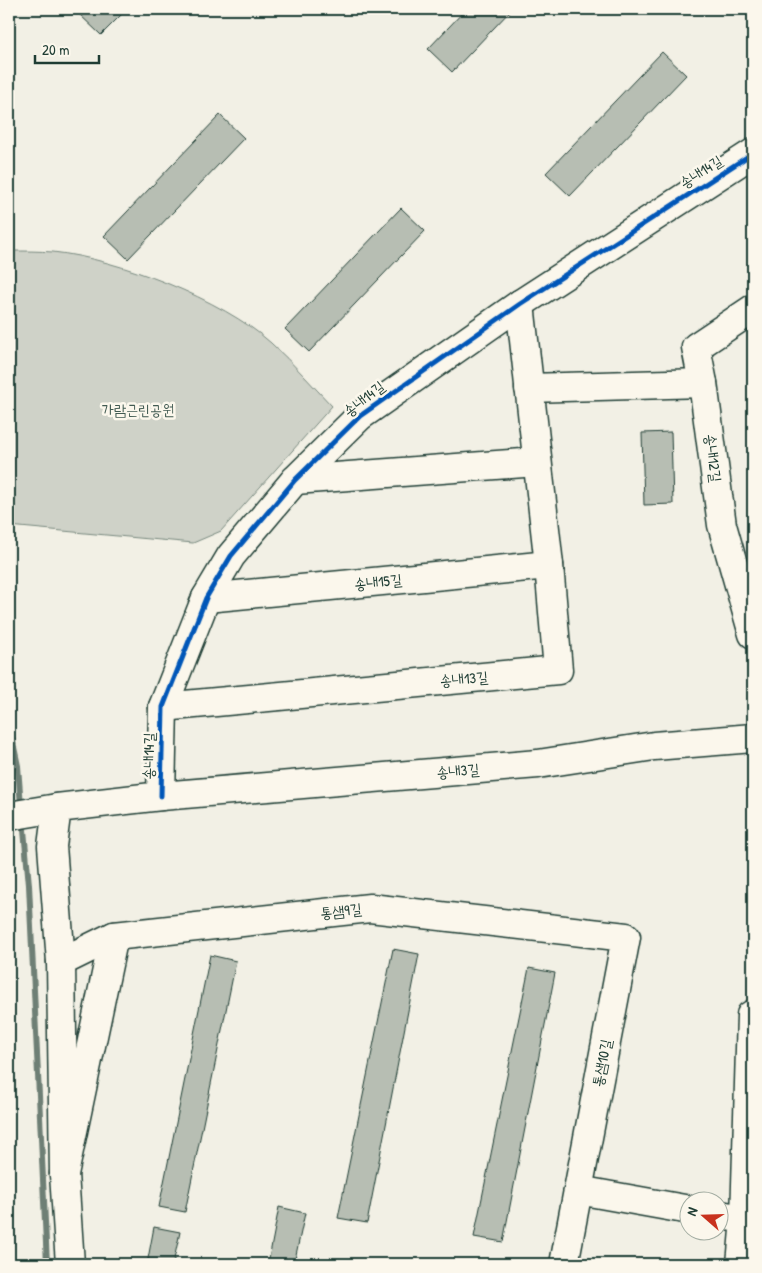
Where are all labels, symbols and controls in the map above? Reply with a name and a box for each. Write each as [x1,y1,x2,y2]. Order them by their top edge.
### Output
scale bar [35,32,99,64]
text: 20 m [42,39,69,60]
street label: 송내14길 [675,150,726,193]
street label: 송내14길 [339,376,389,421]
park label: 가람근린공원 [102,399,174,420]
street label: 송내12길 [700,432,727,483]
street label: 송내15길 [353,569,403,594]
street label: 송내13길 [439,666,489,691]
street label: 송내14길 [138,732,159,780]
street label: 송내3길 [436,758,480,783]
street label: 통샘9길 [319,898,363,923]
street label: 통샘10길 [587,1037,616,1089]
north arrow [680,1190,730,1240]
text: N [681,1204,702,1218]

